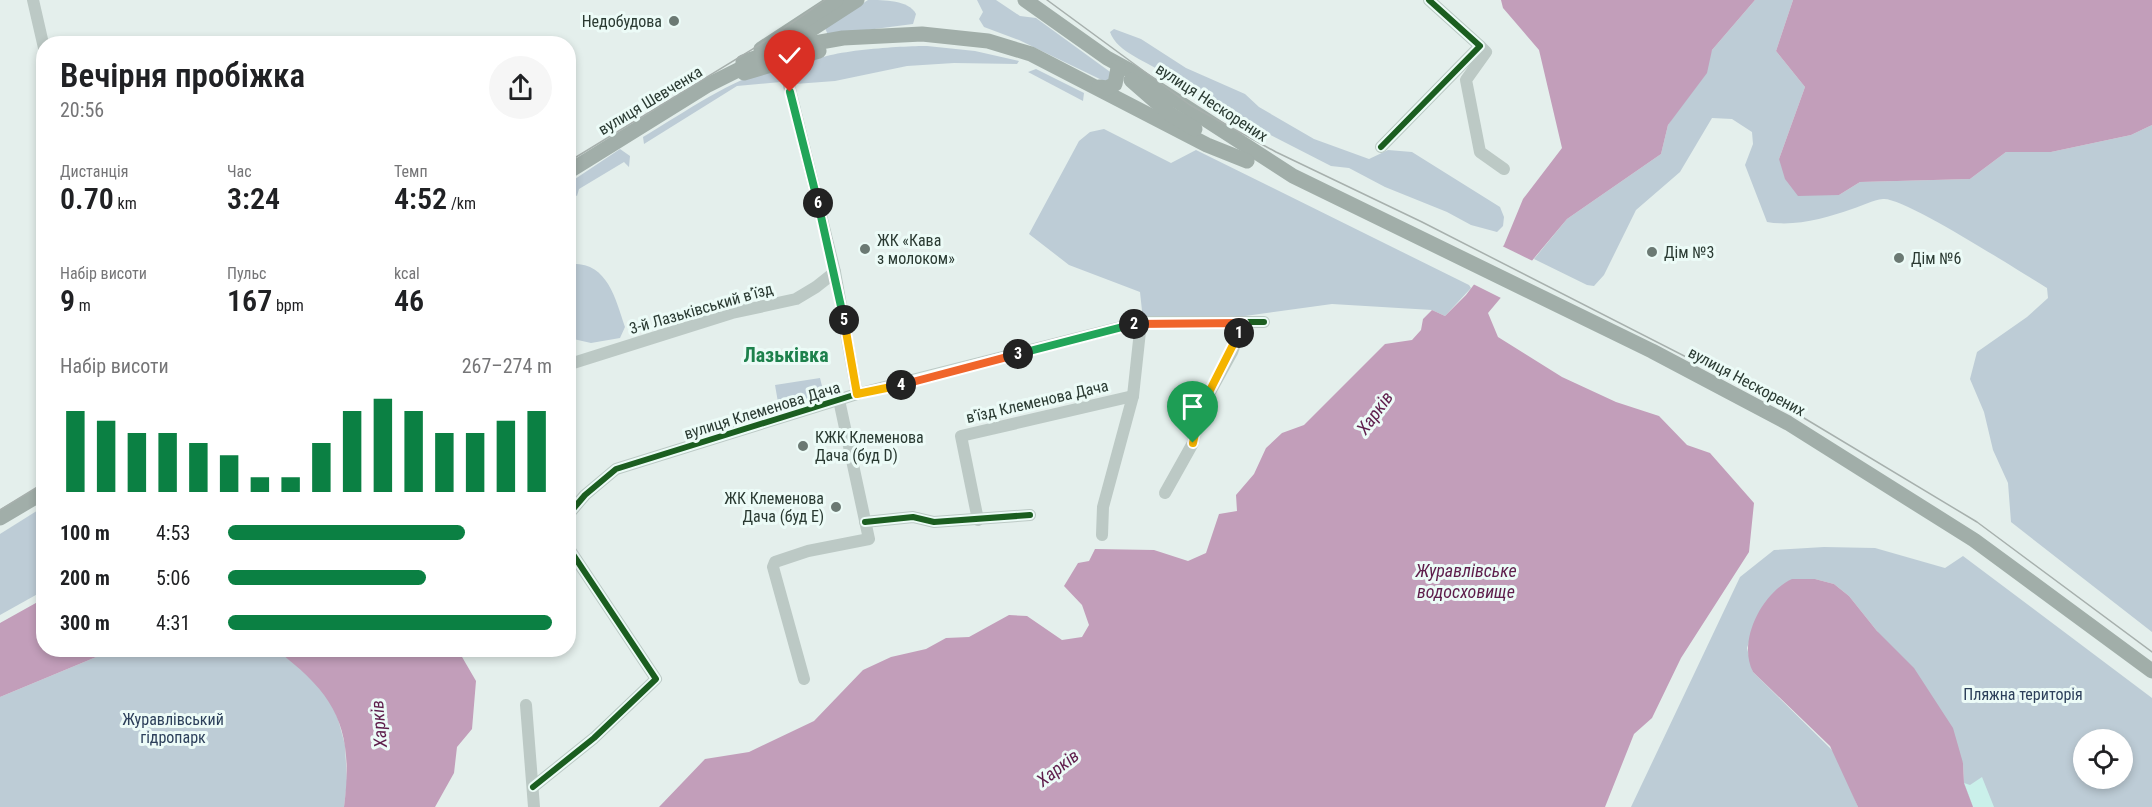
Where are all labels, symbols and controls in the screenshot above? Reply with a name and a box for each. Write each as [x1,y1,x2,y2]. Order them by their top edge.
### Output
place label: Недобудова [582,12,662,31]
marker: Недобудова [667,14,681,28]
pin [764,30,815,92]
icon: check [773,39,806,72]
text: Вечірня пробіжка [60,56,305,95]
button: share [489,56,552,119]
street label: вулиця Нескорених [1152,59,1271,146]
street label: вулиця Шевченка [595,62,706,139]
text: 20:56 [60,98,104,122]
text: Дистанція [60,162,128,181]
text: Час [227,162,252,181]
text: Темп [394,162,428,181]
text: 0.70 [60,181,114,216]
text: 3:24 [227,181,280,216]
text: 4:52 [394,181,447,216]
pin: 6 [803,188,833,218]
text: 6 [814,193,822,212]
text: km [114,194,137,213]
text: /km [447,194,476,213]
place label: ЖК «Кава з молоком» [877,231,955,268]
marker: ЖК «Кава з молоком» [858,242,872,256]
place label: Дім №3 [1664,243,1714,262]
marker: Дім №3 [1645,245,1659,259]
place label: Дім №6 [1911,249,1961,268]
marker: Дім №6 [1892,251,1906,265]
text: Набір висоти [60,264,147,283]
text: Пульс [227,264,266,283]
text: kcal [394,264,420,283]
street label: 3-й Лазьківський в’їзд [627,279,776,338]
text: 9 [60,283,75,318]
text: 167 [227,283,272,318]
text: 46 [394,283,424,318]
text: m [75,296,91,315]
text: bpm [272,296,304,315]
pin: 5 [829,305,859,335]
pin: 2 [1119,309,1149,339]
text: 5 [840,310,848,329]
text: 2 [1130,314,1138,333]
pin: 1 [1224,318,1254,348]
text: 1 [1235,323,1243,342]
pin: 3 [1003,339,1033,369]
district label: Лазьківка [743,343,829,367]
street label: вулиця Нескорених [1685,343,1808,420]
text: 3 [1014,344,1022,363]
text: Набір висоти [60,354,169,378]
text: 267–274 m [462,354,552,378]
pin: 4 [886,370,916,400]
text: 4 [897,375,905,394]
street label: в'їзд Клеменова Дача [964,376,1110,427]
street label: вулиця Клеменова Дача [682,378,842,443]
pin [1167,381,1218,443]
water label: Харків [1351,387,1397,439]
icon: arrive [1176,390,1209,423]
place label: КЖК Клеменова Дача (буд D) [815,428,924,465]
marker: КЖК Клеменова Дача (буд D) [796,439,810,453]
place label: ЖК Клеменова Дача (буд Е) [724,489,824,526]
marker: ЖК Клеменова Дача (буд Е) [829,500,843,514]
text: 100 m [60,521,110,545]
text: 4:53 [156,521,190,545]
water label: Журавлівське водосховище [1414,560,1517,602]
text: 200 m [60,566,110,590]
text: 5:06 [156,566,190,590]
text: 300 m [60,611,110,635]
text: 4:31 [156,611,190,635]
park label: Пляжна територія [1963,685,2083,704]
water label: Харків [366,699,391,750]
park label: Журавлівський гідропарк [122,710,224,747]
map controls [2073,729,2133,789]
button: locate [2073,729,2133,789]
water label: Харків [1032,745,1083,791]

